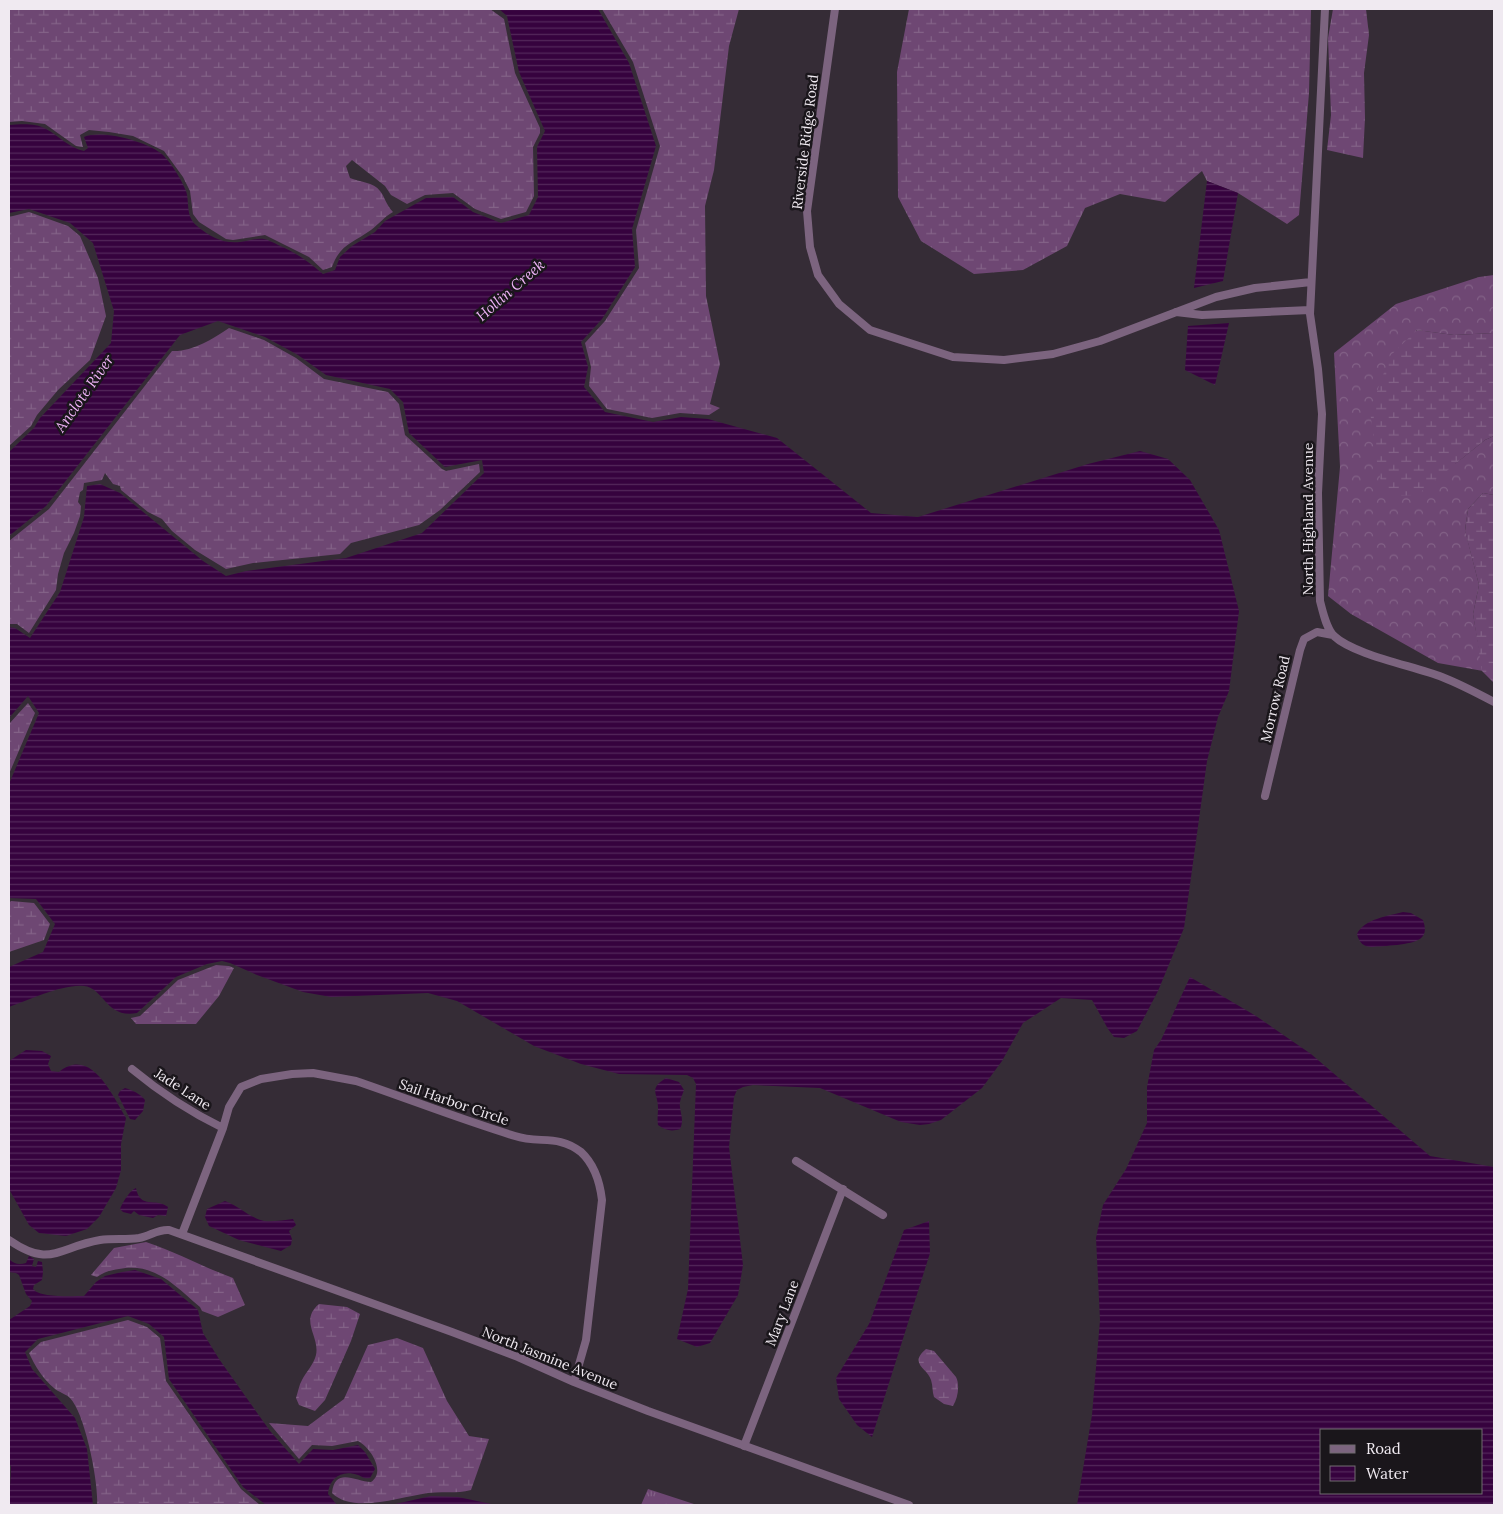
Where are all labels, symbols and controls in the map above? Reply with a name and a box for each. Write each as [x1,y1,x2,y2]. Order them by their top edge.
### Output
street label: Riverside Ridge Road [788,73,822,211]
water label: Hollin Creek [472,255,548,325]
water label: Anclote River [50,350,118,436]
street label: North Highland Avenue [1299,442,1317,595]
street label: Morrow Road [1256,654,1294,744]
street label: Jade Lane [151,1064,215,1114]
street label: Sail Harbor Circle [397,1075,512,1129]
street label: Mary Lane [761,1277,803,1349]
street label: North Jasmine Avenue [479,1323,621,1394]
legend [1320,1429,1483,1494]
text: Road [1366,1439,1401,1458]
text: Water [1366,1464,1409,1483]

